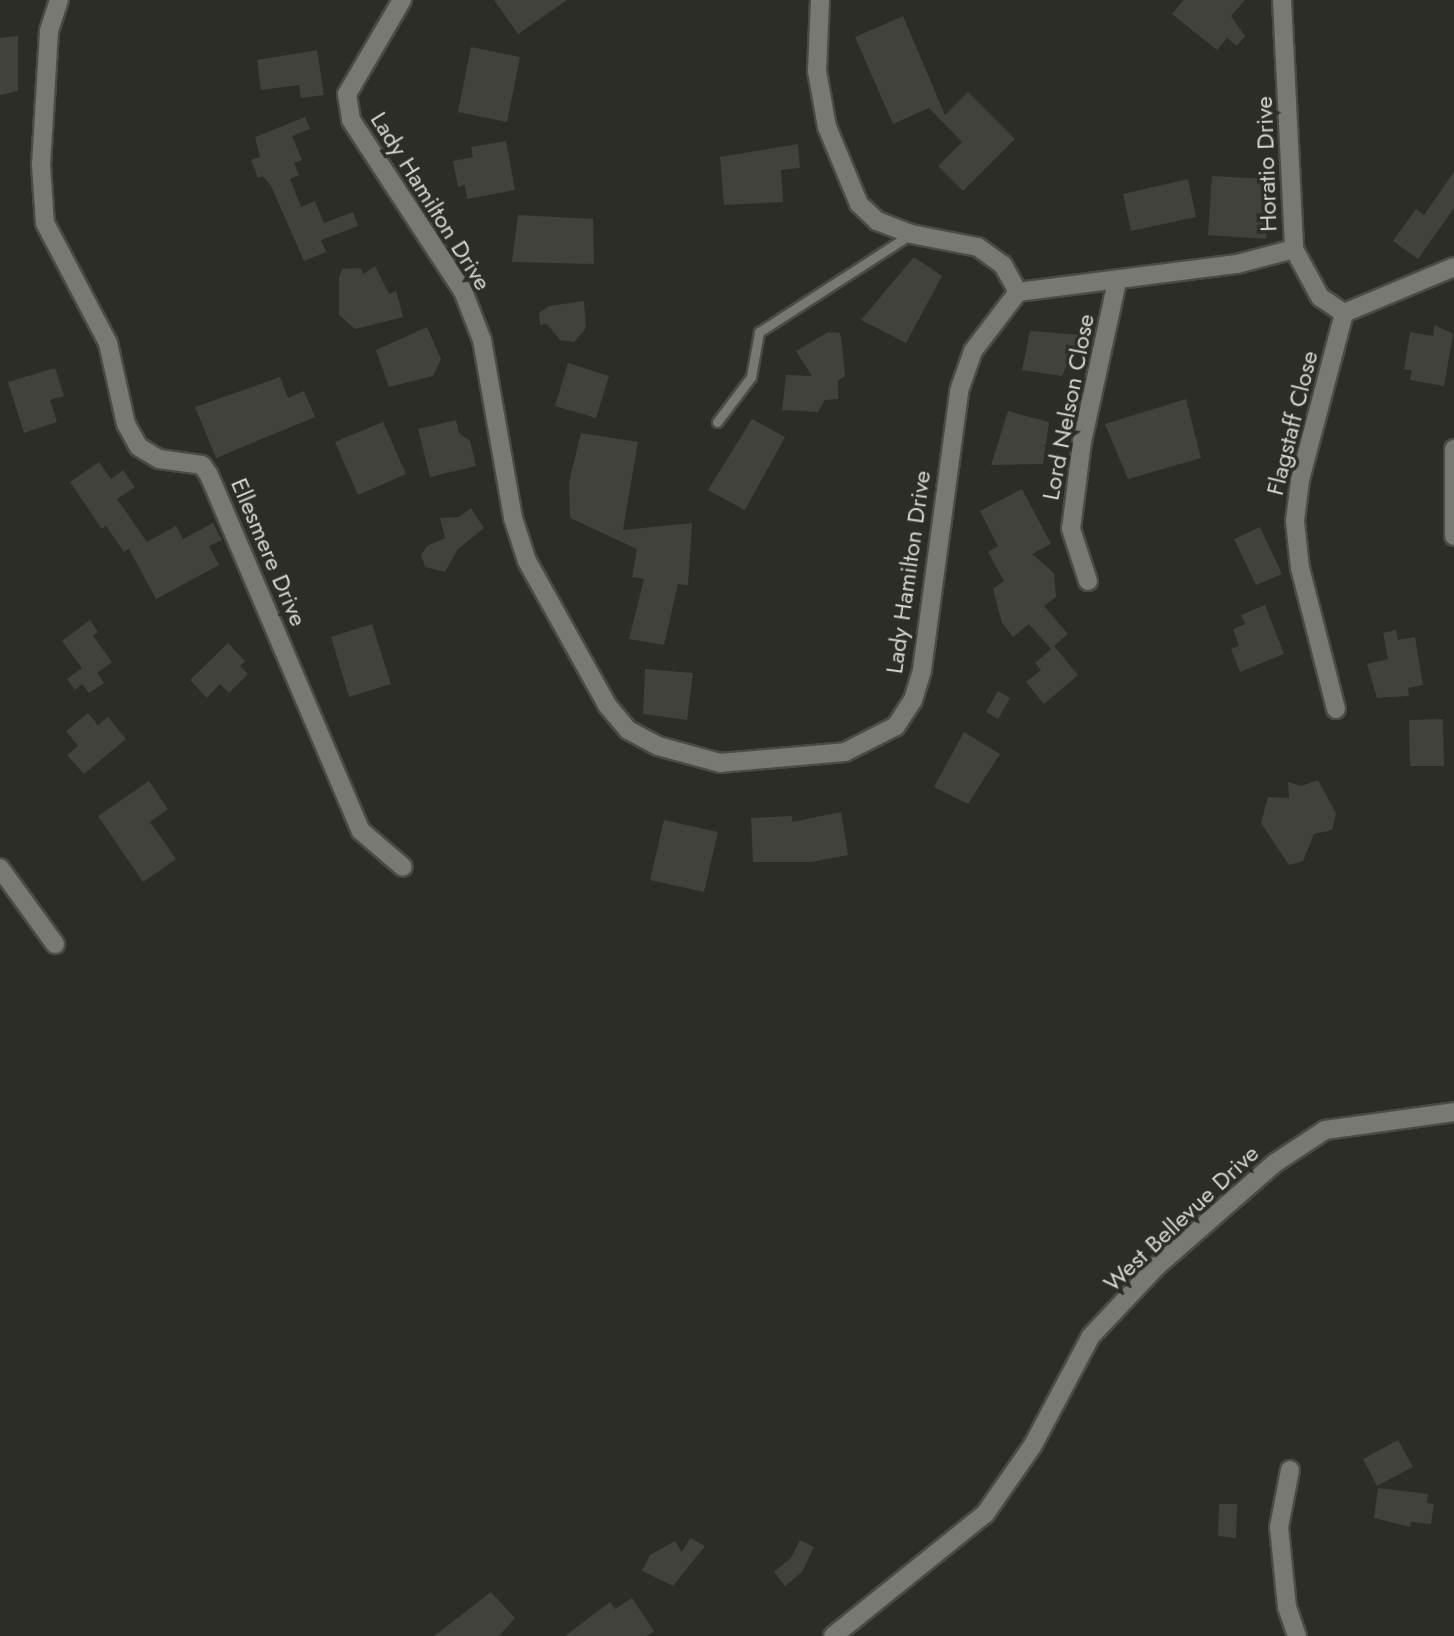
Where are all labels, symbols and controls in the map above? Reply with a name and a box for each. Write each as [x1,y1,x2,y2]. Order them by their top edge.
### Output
street label: Horatio Drive [1249,96,1283,232]
street label: Lady Hamilton Drive [364,106,498,296]
street label: Lord Nelson Close [1036,311,1100,503]
street label: Flagstaff Close [1260,348,1324,498]
street label: Lady Hamilton Drive [879,469,937,675]
street label: Ellesmere Drive [225,474,313,630]
street label: West Bellevue Drive [1097,1139,1265,1297]

